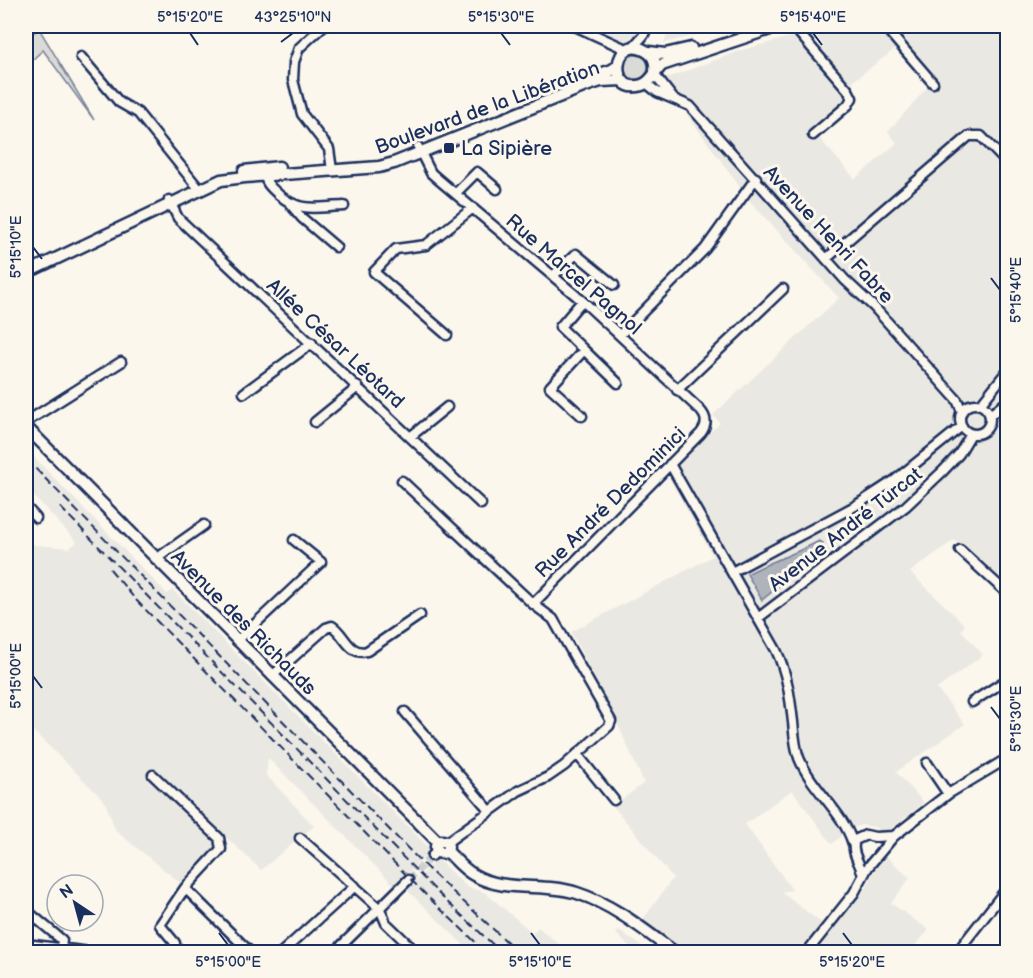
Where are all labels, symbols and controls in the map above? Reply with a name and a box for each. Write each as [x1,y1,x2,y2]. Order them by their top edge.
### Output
text: 5°15'20"E [157,8,223,27]
text: 43°25'10"N [254,8,332,27]
text: 5°15'30"E [468,8,534,27]
text: 5°15'40"E [780,8,846,27]
street label: Boulevard de la Libération [372,56,603,160]
place label: La Sipière [461,137,552,161]
marker: La Sipière [442,141,456,155]
street label: Avenue Henri Fabre [758,161,899,309]
street label: Rue Marcel Pagnol [501,209,646,340]
text: 5°15'10"E [7,215,26,279]
text: 5°15'40"E [1007,257,1026,323]
street label: Allée César Léotard [261,274,409,414]
street label: Rue André Dedominici [530,422,691,583]
street label: Avenue André Turcat [764,463,927,597]
street label: Avenue des Richauds [166,545,321,700]
text: 5°15'00"E [7,643,26,709]
text: 5°15'30"E [1007,686,1026,752]
north arrow [45,873,105,933]
text: N [57,881,78,903]
text: 5°15'00"E [195,953,261,972]
text: 5°15'10"E [508,953,572,972]
text: 5°15'20"E [819,953,885,972]

